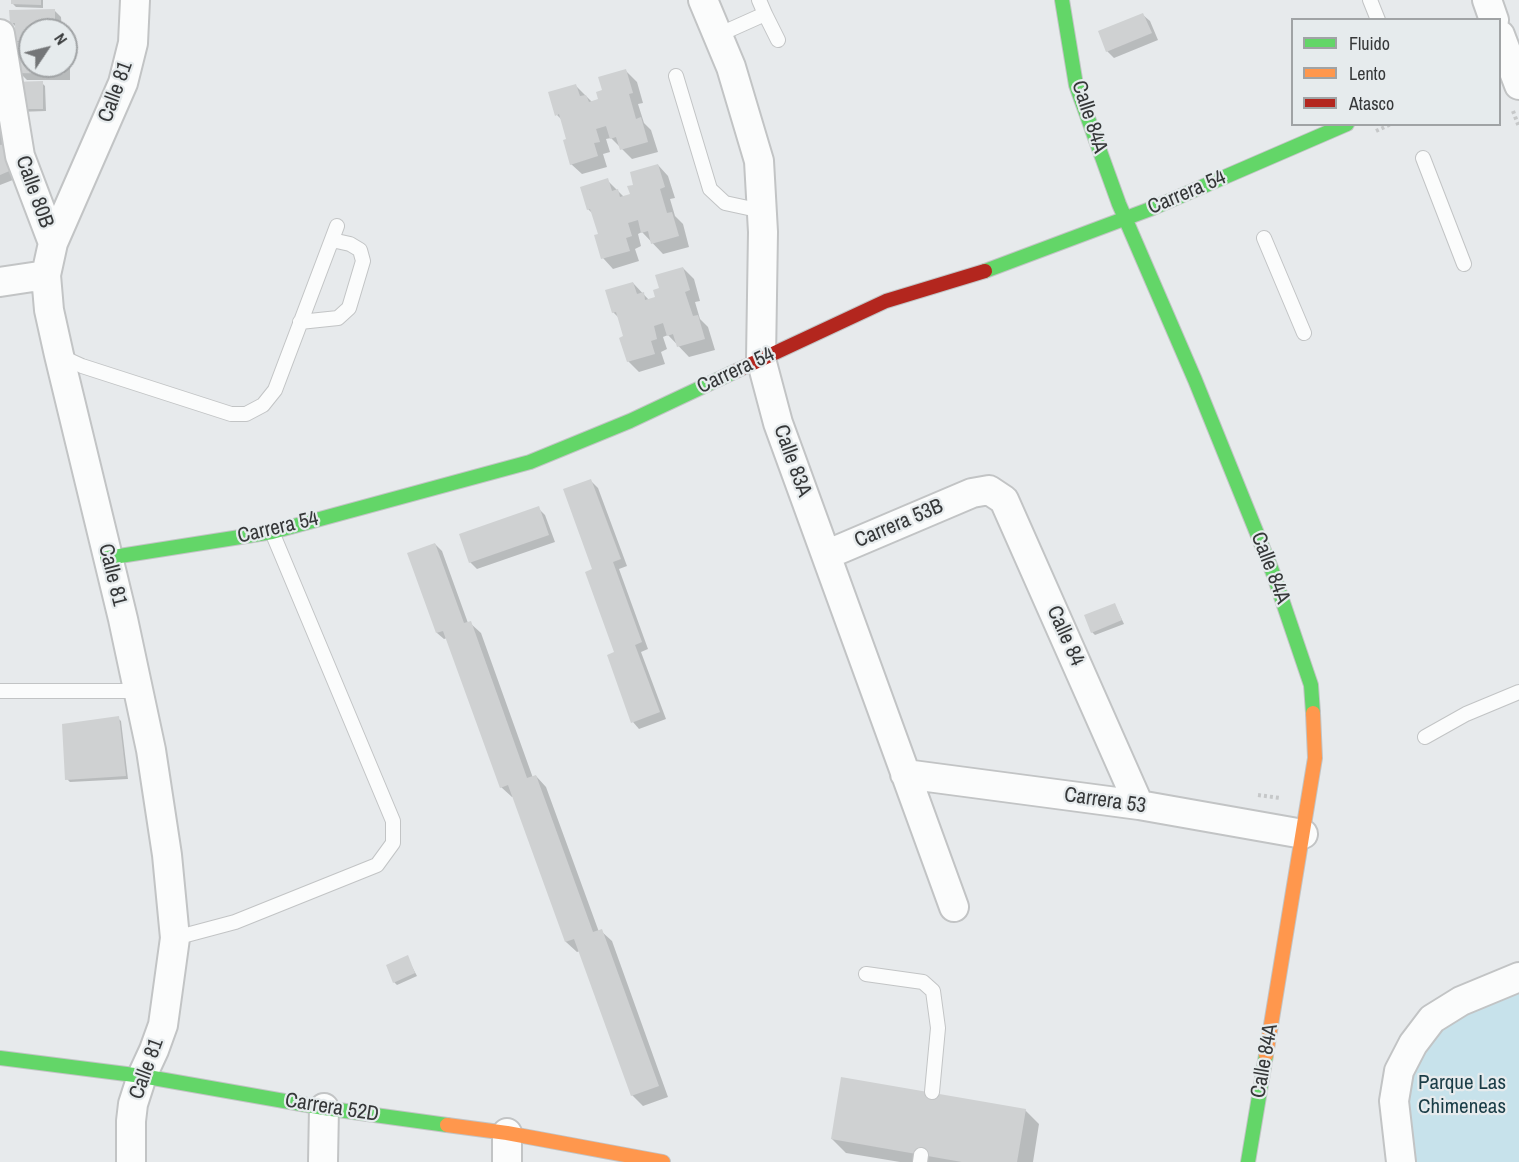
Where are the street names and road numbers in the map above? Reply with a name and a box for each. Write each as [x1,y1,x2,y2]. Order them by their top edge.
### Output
street label: Calle 81 [93,58,139,126]
street label: Calle 84A [1065,78,1113,156]
street label: Calle 80B [9,153,59,231]
street label: Carrera 54 [1144,165,1230,221]
street label: Carrera 54 [693,342,779,400]
street label: Calle 83A [767,422,817,500]
street label: Carrera 53B [851,494,947,554]
street label: Carrera 54 [235,506,321,550]
street label: Calle 84A [1245,529,1295,607]
street label: Calle 81 [92,541,132,609]
street label: Calle 84 [1041,602,1089,670]
street label: Carrera 53 [1062,783,1148,819]
street label: Calle 84A [1246,1022,1284,1100]
street label: Calle 81 [124,1035,170,1103]
street label: Carrera 52D [283,1088,381,1128]

